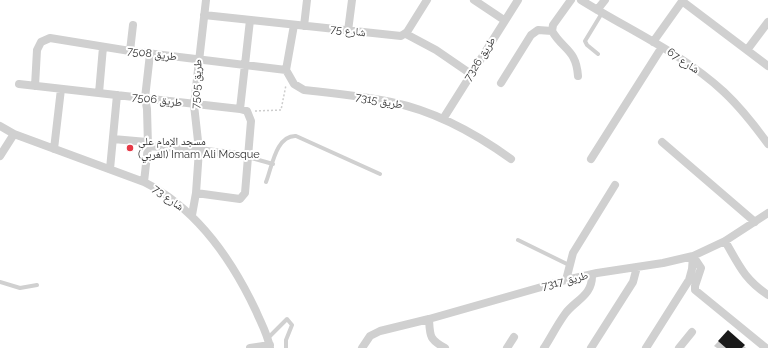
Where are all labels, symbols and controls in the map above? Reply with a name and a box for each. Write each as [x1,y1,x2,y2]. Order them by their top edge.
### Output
street label: شارع 75 [330,23,366,39]
street label: طريق 7326 [461,35,499,83]
street label: طريق 7508 [126,44,178,64]
street label: شارع 67 [664,45,702,77]
street label: طريق 7505 [189,59,205,109]
street label: طريق 7506 [131,90,183,110]
street label: طريق 7315 [354,90,404,112]
place label: مسجد الإمام علي (الغربي) Imam Ali Mosque [138,135,260,161]
marker: مسجد الإمام علي (الغربي) Imam Ali Mosque [125,143,135,153]
street label: شارع 73 [150,182,186,214]
street label: طريق 7317 [540,269,590,293]

